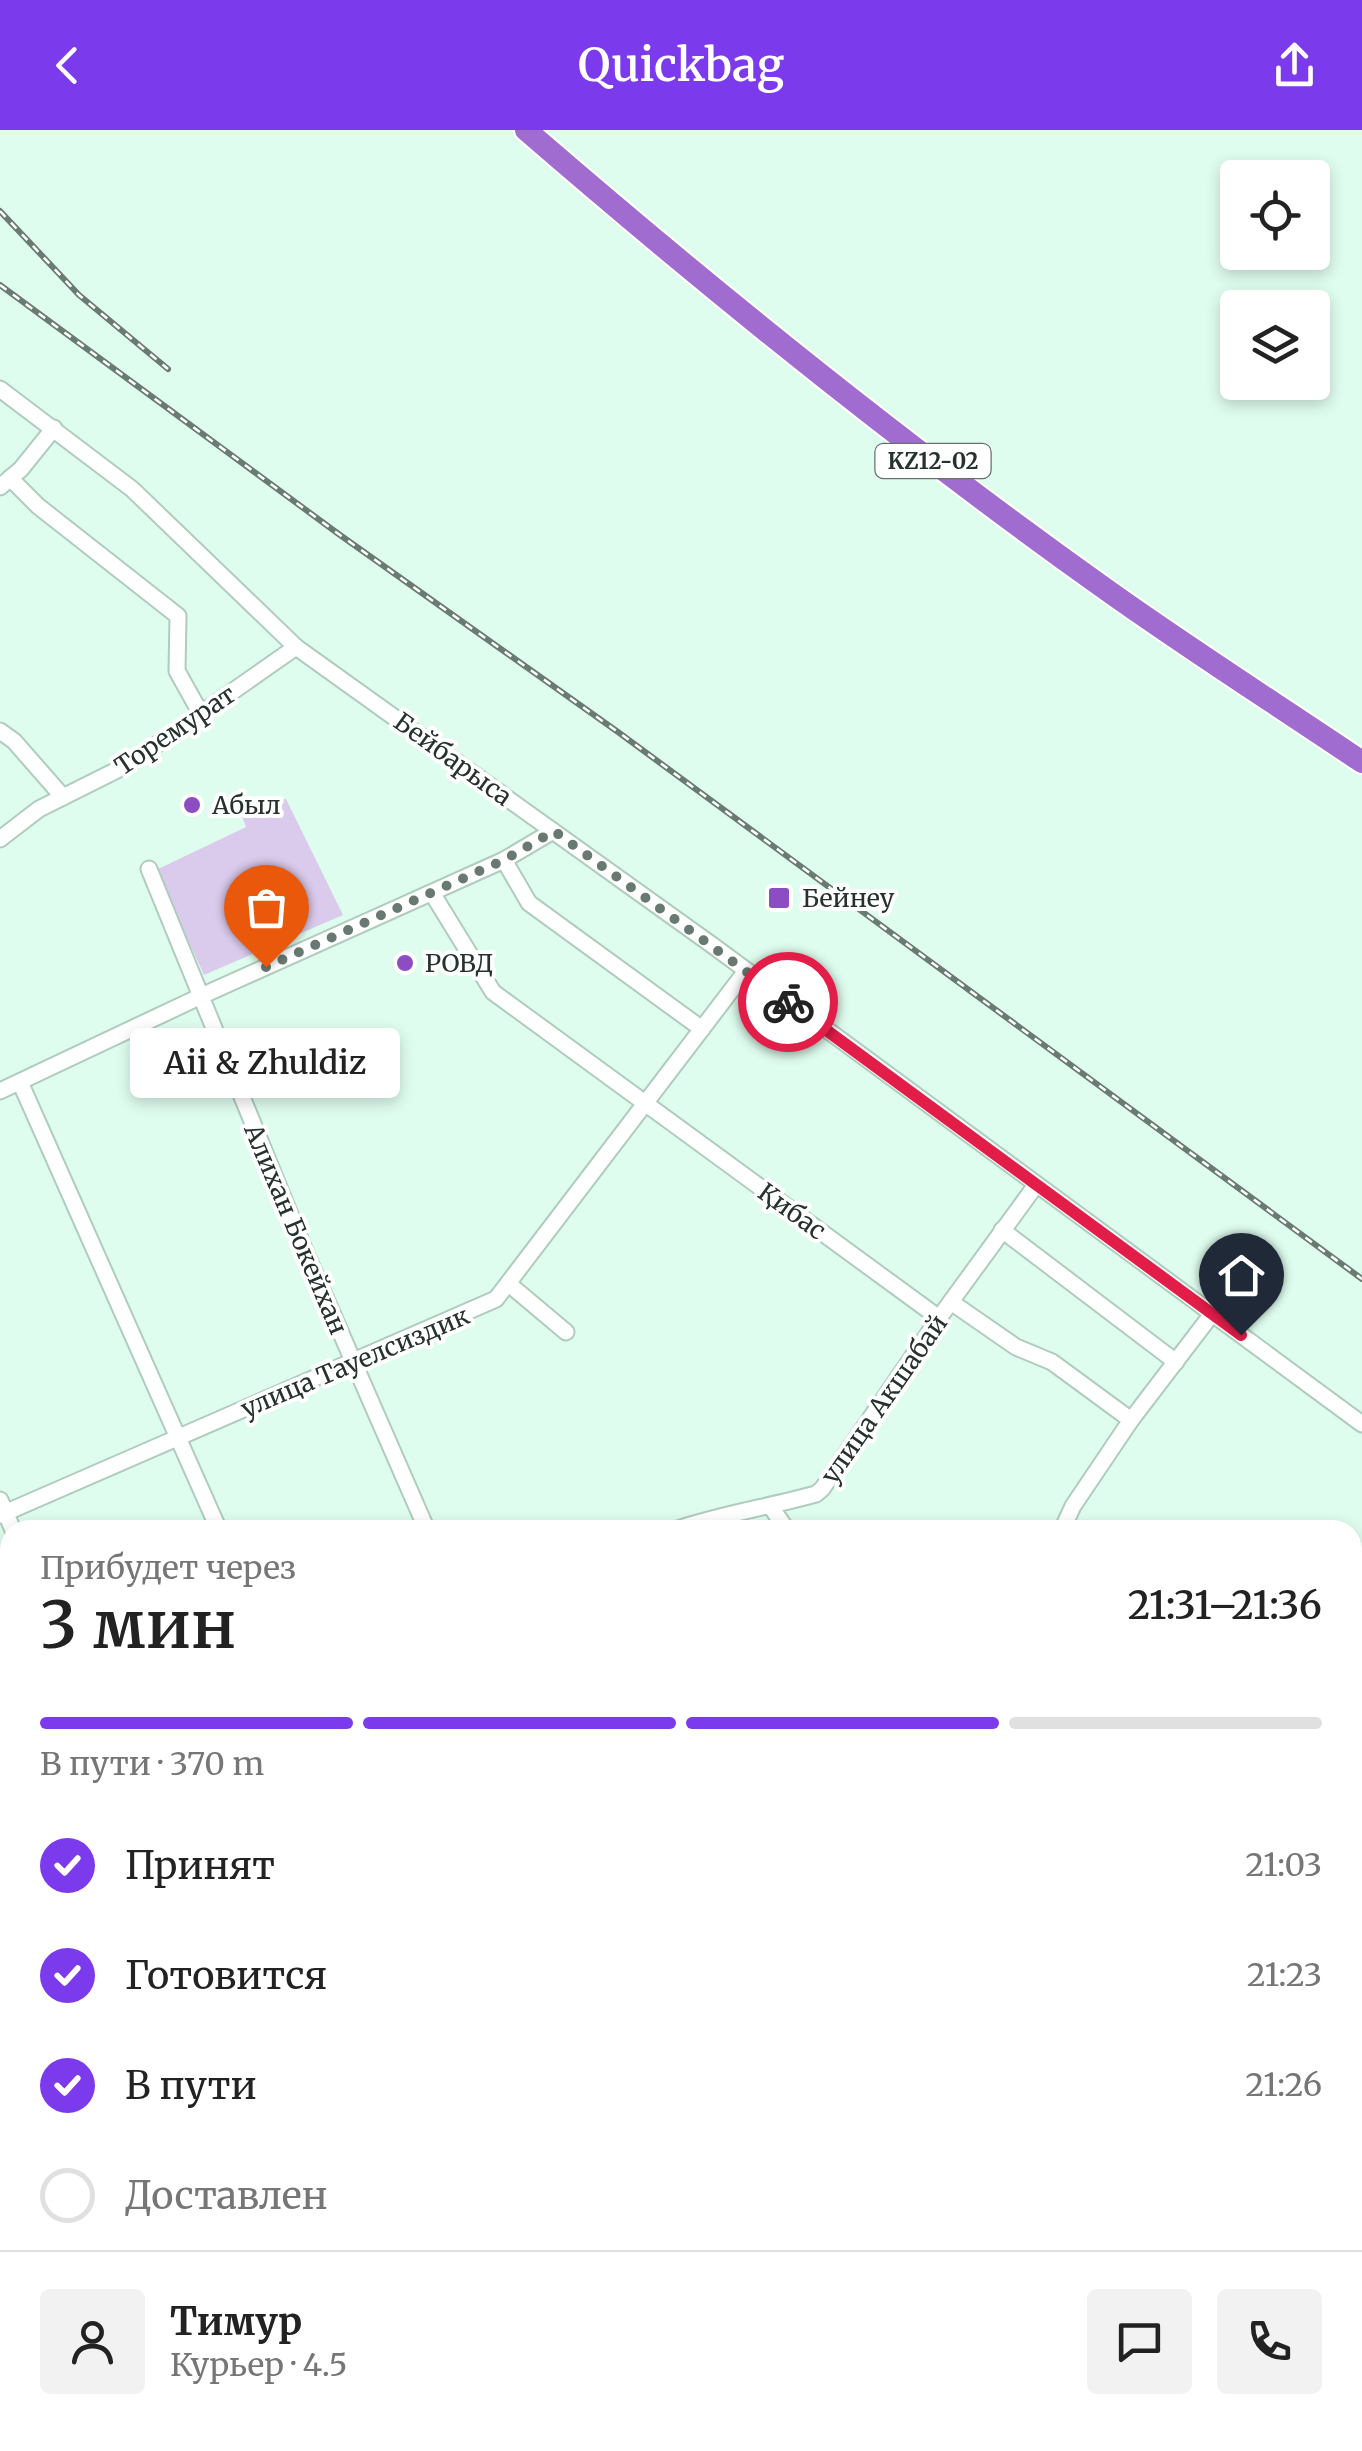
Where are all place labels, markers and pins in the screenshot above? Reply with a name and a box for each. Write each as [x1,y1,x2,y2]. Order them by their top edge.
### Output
place label: Абыл [211,789,281,821]
marker: Абыл [181,794,203,816]
pin [224,865,309,968]
place label: Бейнеу [802,882,895,914]
marker: Бейнеу [766,885,792,911]
place label: РОВД [425,947,493,979]
marker: РОВД [394,952,416,974]
callout: Aii & Zhuldiz [131,1027,401,1097]
pin [1199,1233,1284,1336]

